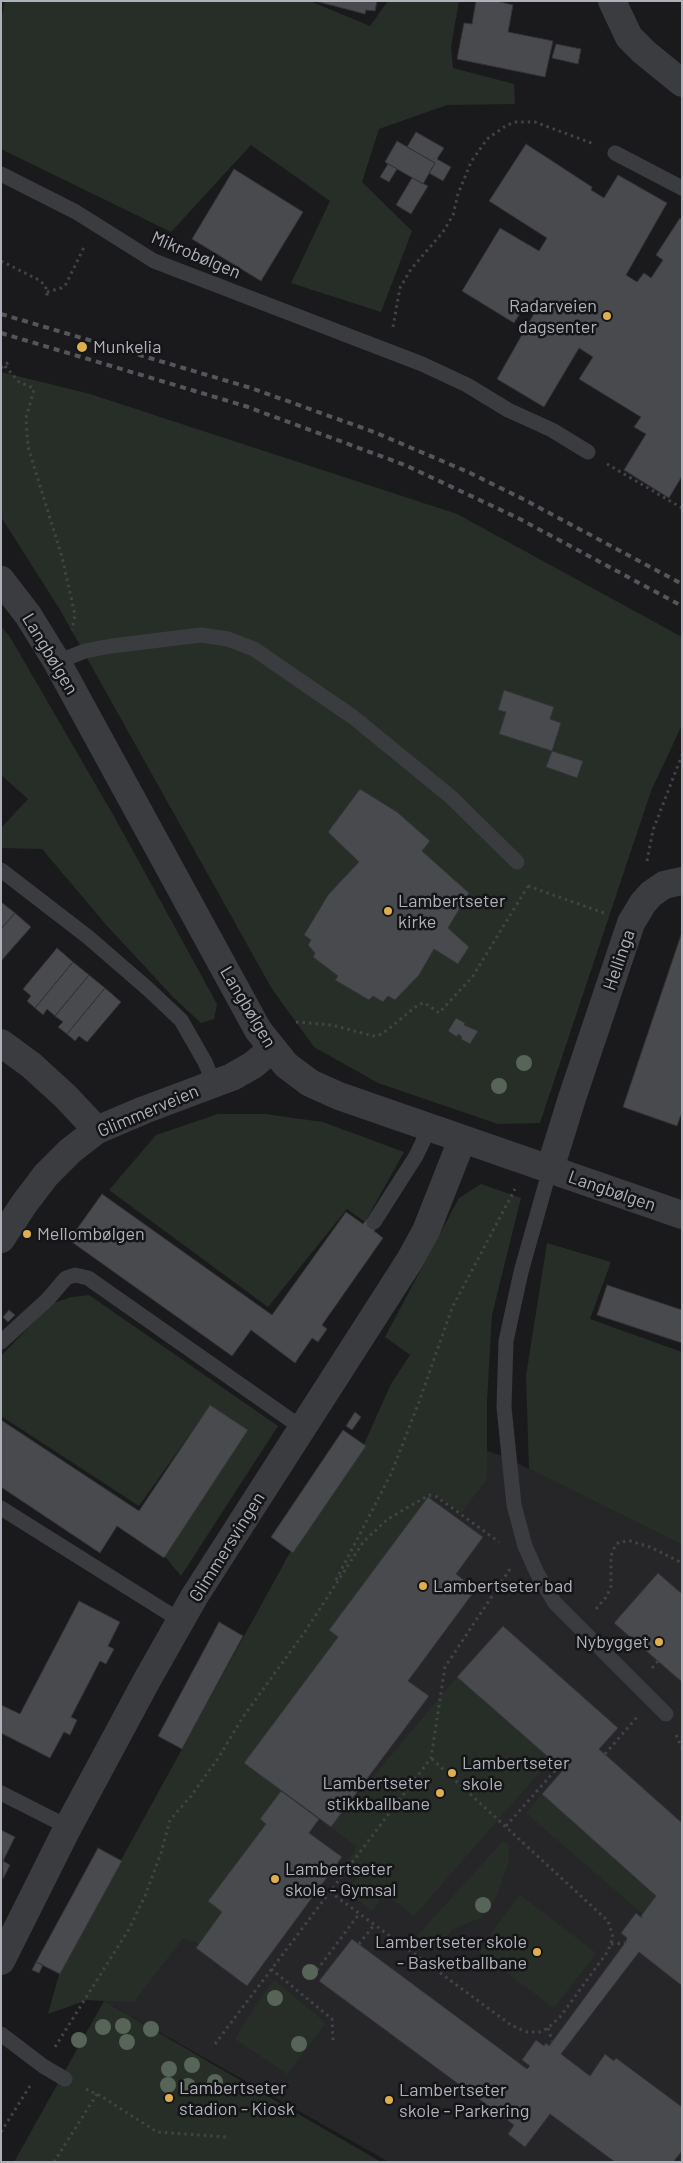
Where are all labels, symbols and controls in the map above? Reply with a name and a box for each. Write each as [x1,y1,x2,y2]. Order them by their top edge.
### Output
street label: Mikrobølgen [148,226,244,284]
place label: Radarveien dagsenter [509,295,597,338]
marker: Radarveien dagsenter [601,310,613,322]
place label: Munkelia [93,336,161,358]
marker: Munkelia [75,340,89,354]
street label: Langbølgen [17,609,83,699]
place label: Lambertseter kirke [398,890,505,932]
marker: Lambertseter kirke [382,905,394,917]
street label: Hellinga [599,927,639,993]
street label: Langbølgen [215,962,281,1052]
street label: Glimmerveien [94,1080,202,1142]
street label: Langbølgen [565,1166,659,1216]
place label: Mellombølgen [37,1223,145,1245]
marker: Mellombølgen [21,1228,33,1240]
street label: Glimmersvingen [185,1488,269,1606]
place label: Lambertseter bad [433,1575,573,1597]
marker: Lambertseter bad [417,1580,429,1592]
place label: Nybygget [576,1631,649,1653]
marker: Nybygget [653,1636,665,1648]
place label: Lambertseter skole [462,1752,569,1795]
marker: Lambertseter skole [446,1767,458,1779]
place label: Lambertseter stikkballbane [323,1772,430,1815]
marker: Lambertseter stikkballbane [434,1787,446,1799]
place label: Lambertseter skole - Gymsal [285,1858,396,1900]
marker: Lambertseter skole - Gymsal [269,1873,281,1885]
place label: Lambertseter skole - Basketballbane [375,1931,527,1974]
marker: Lambertseter skole - Basketballbane [531,1946,543,1958]
place label: Lambertseter stadion - Kiosk [179,2077,295,2120]
place label: Lambertseter skole - Parkering [399,2079,529,2122]
marker: Lambertseter stadion - Kiosk [163,2092,175,2104]
marker: Lambertseter skole - Parkering [383,2094,395,2106]

